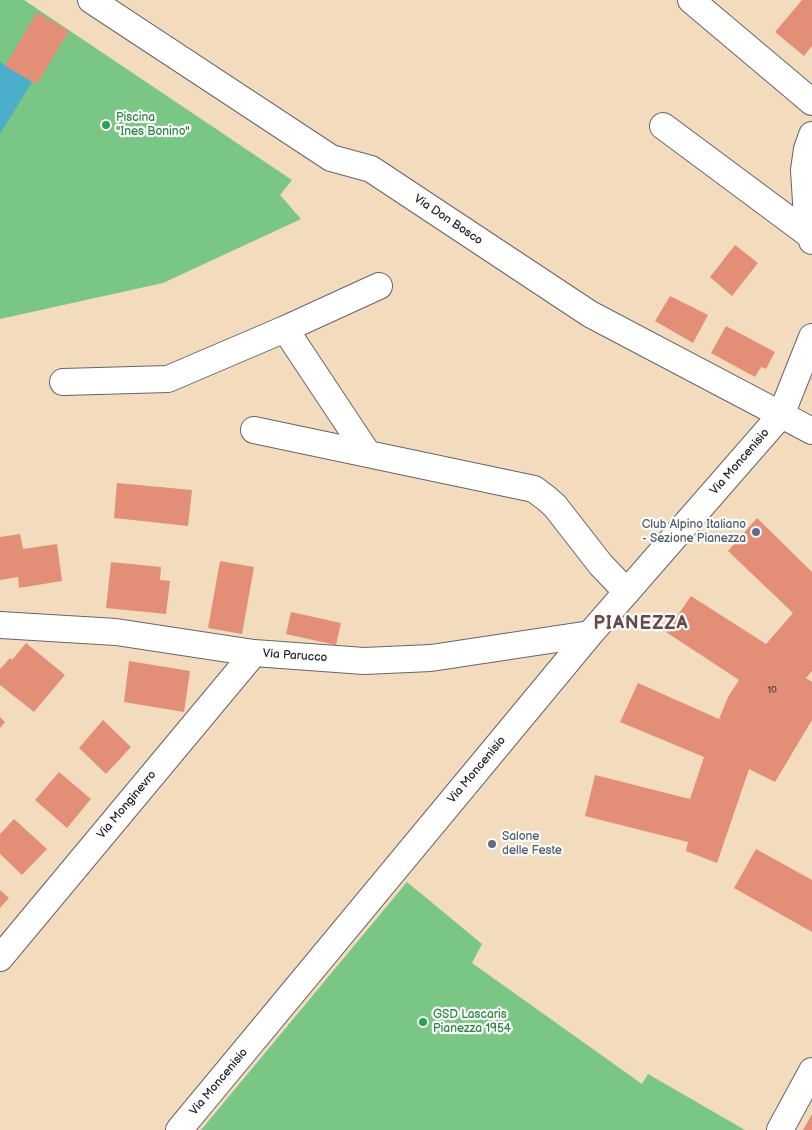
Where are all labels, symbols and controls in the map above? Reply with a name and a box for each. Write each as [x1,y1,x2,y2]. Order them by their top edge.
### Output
place label: Piscina "Ines Bonino" [116,111,190,139]
marker: Piscina "Ines Bonino" [100,119,112,131]
street label: Via Don Bosco [411,192,485,248]
street label: Via Moncenisio [707,426,773,498]
place label: Club Alpino Italiano - Sezione Pianezza [642,518,746,546]
marker: Club Alpino Italiano - Sezione Pianezza [750,526,762,538]
district label: PIANEZZA [593,613,689,635]
street label: Via Parucco [262,647,328,665]
house number: 10 [767,684,777,696]
street label: Via Moncenisio [445,734,509,806]
street label: Via Monginevro [94,768,160,842]
place label: Salone delle Feste [502,830,562,858]
marker: Salone delle Feste [486,838,498,850]
place label: GSD Lascaris Pianezza 1954 [433,1008,511,1036]
marker: GSD Lascaris Pianezza 1954 [417,1016,429,1028]
street label: Via Moncenisio [187,1046,251,1118]

